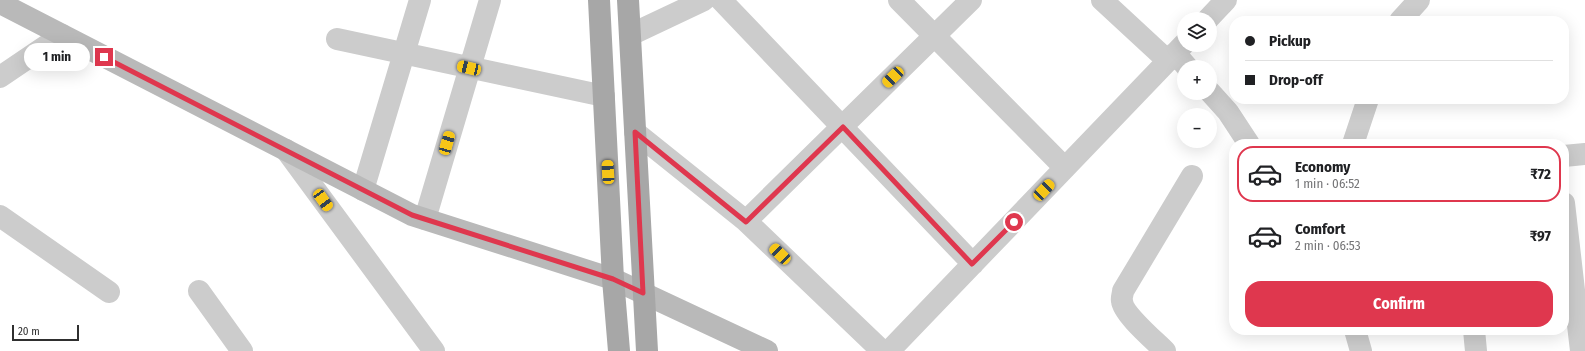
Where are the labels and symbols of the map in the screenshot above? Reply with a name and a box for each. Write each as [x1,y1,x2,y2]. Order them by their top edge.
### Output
callout: 1 min [24,43,90,71]
route end [95,48,113,66]
car [456,59,482,77]
car [880,64,906,90]
car [438,130,456,156]
car [601,160,615,184]
car [1031,177,1057,203]
car [311,187,335,213]
route start [1005,213,1023,231]
car [767,241,793,267]
scale bar [12,323,79,342]

